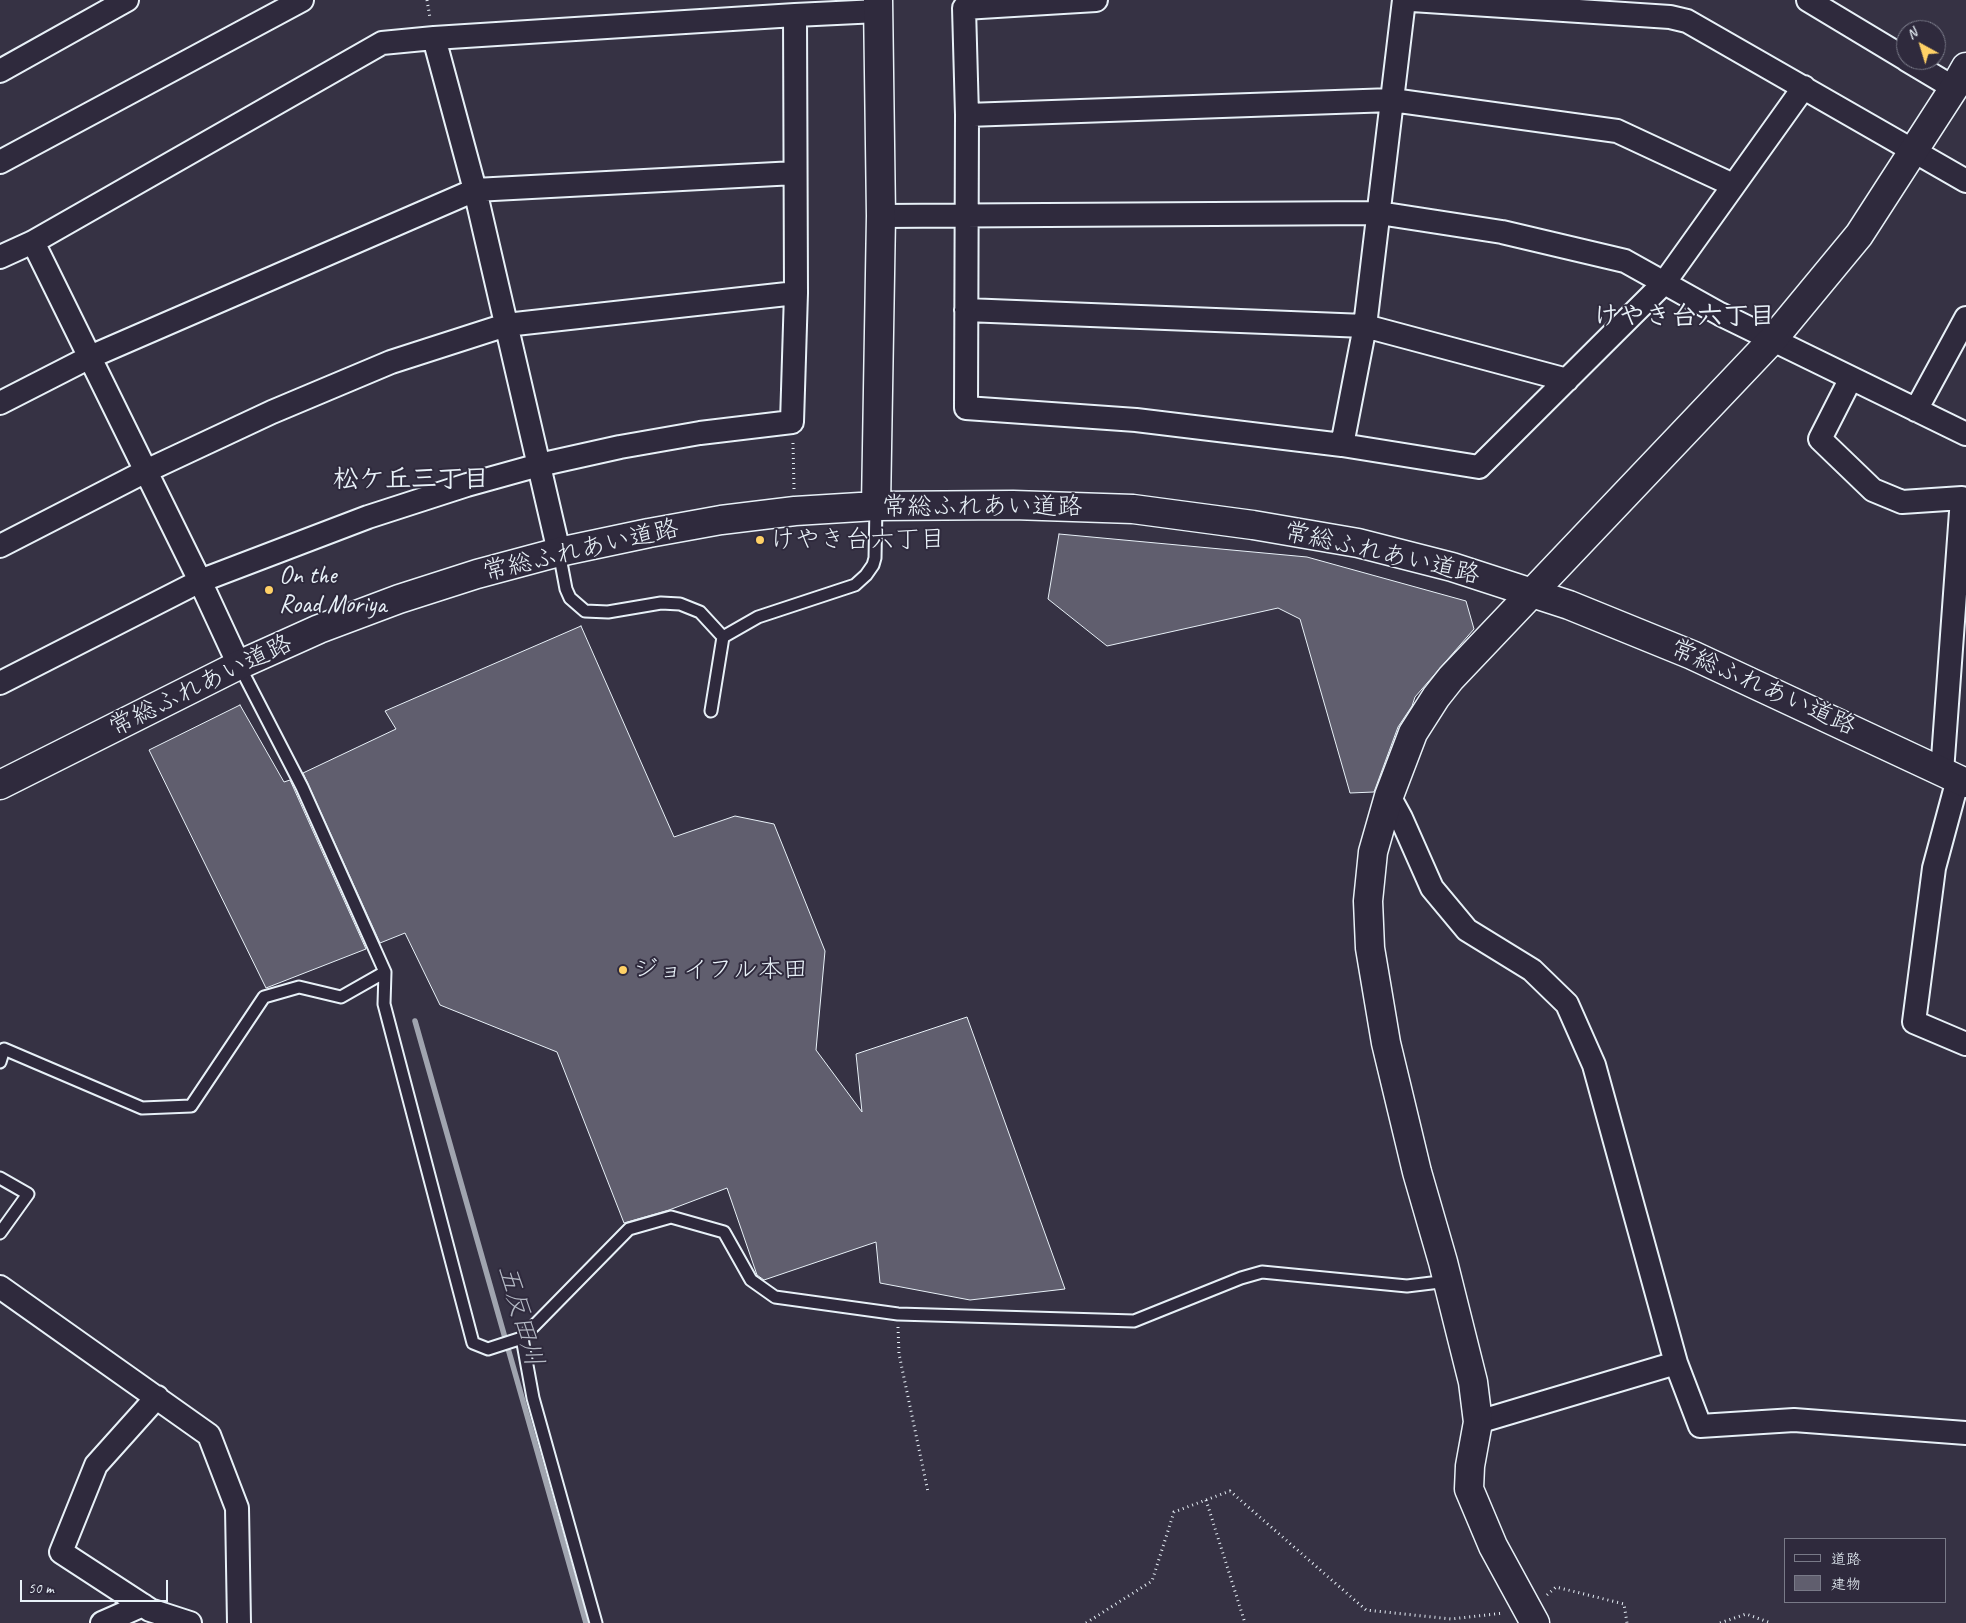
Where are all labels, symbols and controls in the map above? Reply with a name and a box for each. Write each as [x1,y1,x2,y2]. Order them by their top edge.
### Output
north arrow [1896,20,1946,70]
text: N [1903,24,1921,43]
district label: けやき台六丁目 [1593,301,1775,333]
district label: 松ケ丘三丁目 [333,464,489,496]
street label: 常総ふれあい道路 [882,492,1082,522]
street label: 常総ふれあい道路 [480,514,682,588]
street label: 常総ふれあい道路 [1281,517,1483,591]
place label: けやき台六丁目 [770,525,945,555]
marker: けやき台六丁目 [754,534,766,546]
place label: On the Road Moriya [279,561,386,620]
marker: On the Road Moriya [263,584,275,596]
street label: 常総ふれあい道路 [105,629,297,743]
street label: 常総ふれあい道路 [1666,634,1860,742]
place label: ジョイフル本田 [633,955,808,985]
marker: ジョイフル本田 [617,964,629,976]
water label: 五反田川 [491,1262,549,1370]
legend [1784,1538,1946,1603]
text: 道路 [1831,1550,1861,1569]
scale bar [22,1570,170,1602]
text: 建物 [1831,1575,1861,1594]
text: 50 m [28,1579,54,1598]

